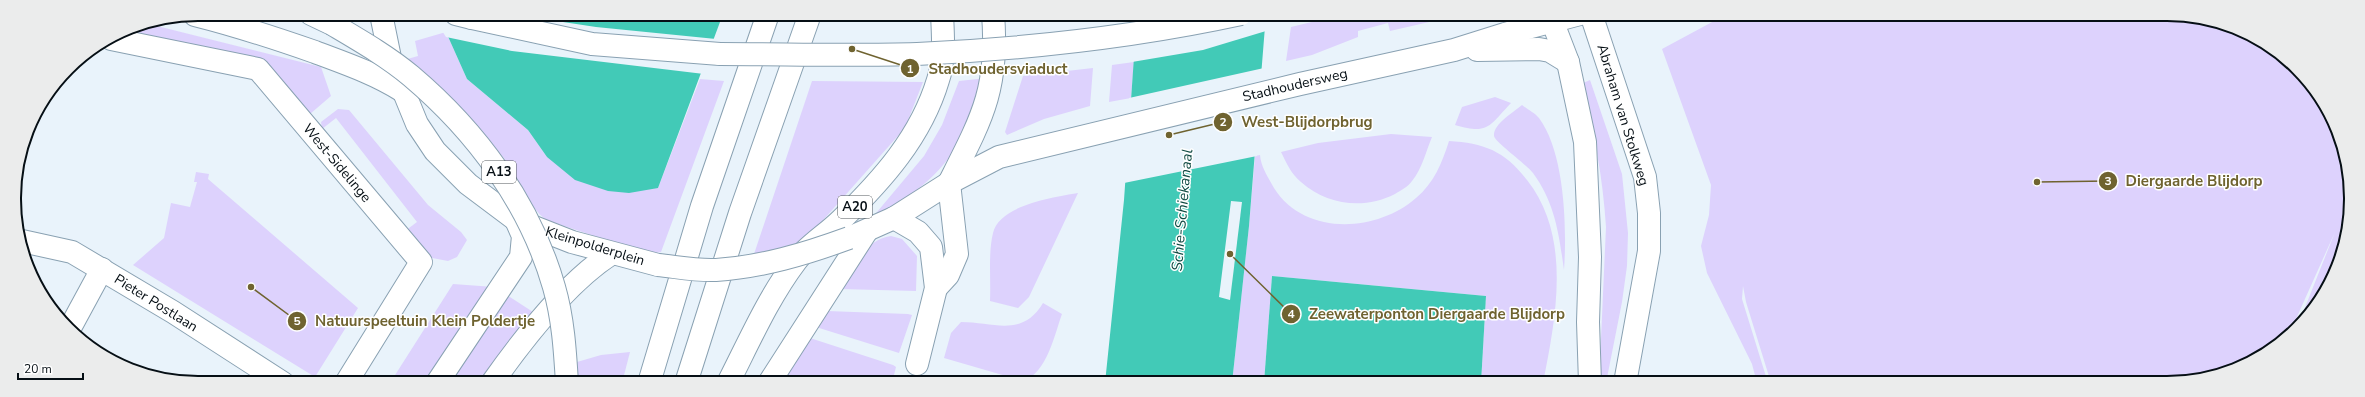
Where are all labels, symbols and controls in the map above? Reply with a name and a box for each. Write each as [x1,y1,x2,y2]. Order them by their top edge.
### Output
street label: Abraham van Stolkweg [1592,42,1654,188]
callout: Stadhoudersviaduct [900,55,1075,82]
text: Stadhoudersviaduct [928,59,1068,79]
text: 1 [906,61,914,77]
street label: Stadhoudersweg [1241,64,1349,106]
callout: West-Blijdorpbrug [1213,109,1381,136]
text: West-Blijdorpbrug [1241,112,1373,132]
text: 2 [1219,114,1227,130]
street label: West-Sidelinge [298,120,376,206]
water label: Schie-Schiekanaal [1167,148,1197,272]
road number: A13 [482,161,516,183]
callout: Diergaarde Blijdorp [2098,167,2271,194]
text: Diergaarde Blijdorp [2126,171,2262,191]
text: 3 [2104,173,2112,189]
road number: A20 [838,196,872,218]
street label: Kleinpolderplein [543,222,647,270]
street label: Pieter Postlaan [111,270,201,336]
callout: Zeewaterponton Diergaarde Blijdorp [1281,300,1573,327]
text: Zeewaterponton Diergaarde Blijdorp [1309,304,1565,324]
text: 4 [1287,306,1295,322]
callout: Natuurspeeltuin Klein Poldertje [287,307,543,334]
text: Natuurspeeltuin Klein Poldertje [315,311,535,331]
text: 5 [293,313,301,329]
scale bar [18,355,83,381]
text: 20 m [24,361,52,377]

